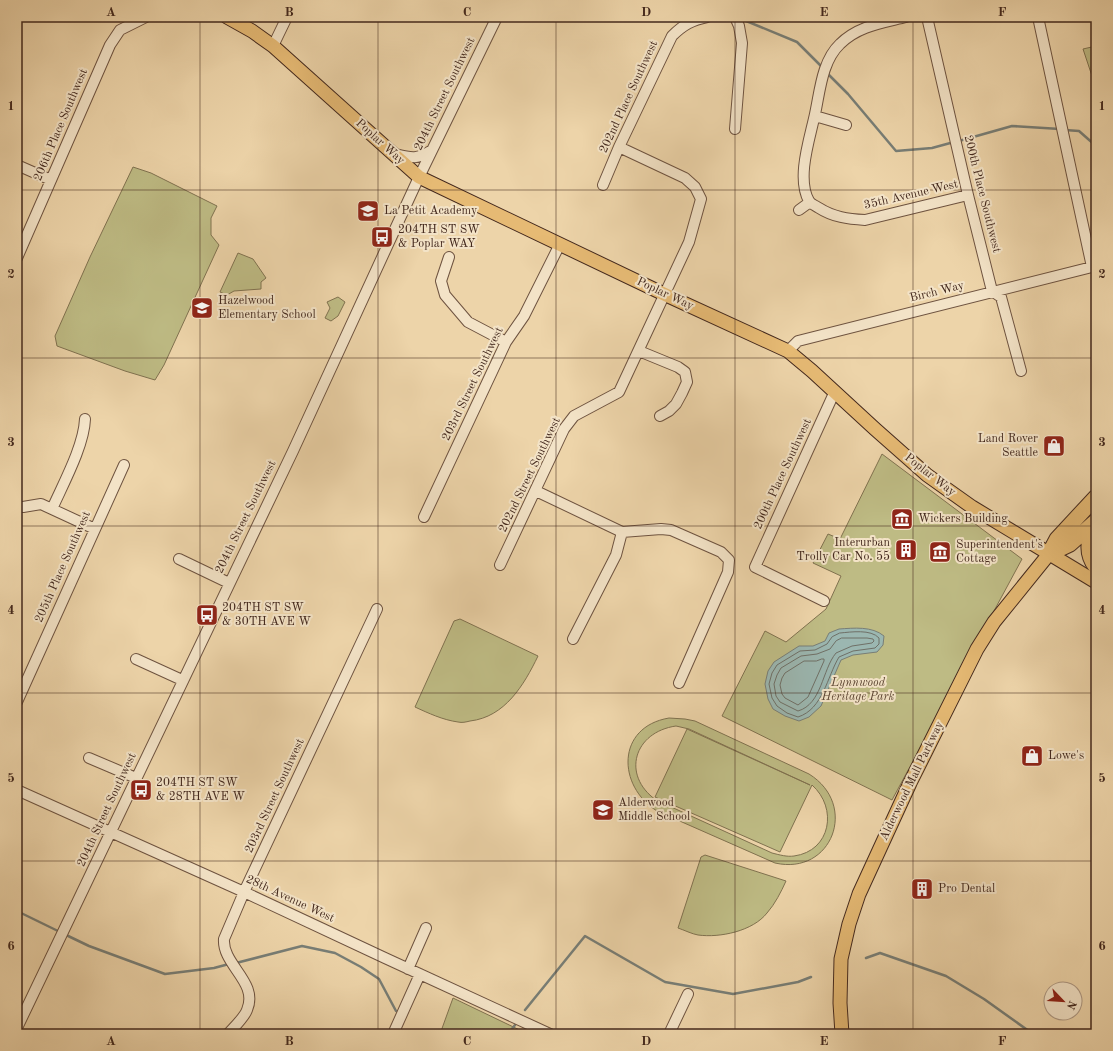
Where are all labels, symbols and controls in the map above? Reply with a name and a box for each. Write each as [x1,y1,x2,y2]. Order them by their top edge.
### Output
text: A [106,6,116,19]
text: B [284,6,294,19]
text: C [463,6,471,19]
text: D [641,6,651,19]
text: E [820,6,829,19]
text: F [998,6,1007,19]
street label: 204th Street Southwest [412,35,478,153]
street label: 202nd Place Southwest [598,39,660,155]
street label: 206th Place Southwest [32,67,90,183]
text: 1 [7,100,15,113]
text: 1 [1098,100,1106,113]
street label: Poplar Way [353,117,407,167]
street label: 200th Place Southwest [962,134,1002,254]
street label: 35th Avenue West [863,177,959,212]
school or university icon: La Petit Academy [355,198,381,224]
place label: La Petit Academy [384,205,478,217]
bus stop icon: 204TH ST SW & Poplar WAY [369,224,395,250]
place label: 204TH ST SW & Poplar WAY [398,224,480,250]
text: 2 [7,268,15,281]
text: 2 [1098,268,1106,281]
street label: Poplar Way [635,276,696,313]
street label: Birch Way [909,279,966,305]
school or university icon: Hazelwood Elementary School [189,295,215,321]
place label: Hazelwood Elementary School [218,295,316,321]
street label: 203rd Street Southwest [440,325,506,443]
street label: 202nd Street Southwest [497,416,563,534]
street label: 200th Place Southwest [752,417,814,531]
place label: Land Rover Seattle [978,433,1038,459]
shop icon: Land Rover Seattle [1041,433,1067,459]
text: 3 [7,436,15,449]
text: 3 [1098,436,1106,449]
street label: Poplar Way [902,451,958,499]
street label: 204th Street Southwest [213,458,279,576]
museum icon: Wickers Building [889,506,915,532]
street label: 205th Place Southwest [32,509,93,625]
place label: Wickers Building [918,513,1008,525]
place label: Interurban Trolly Car No. 55 [796,537,891,563]
building icon: Interurban Trolly Car No. 55 [893,537,919,563]
museum icon: Superintendent's Cottage [927,539,953,565]
place label: Superintendent's Cottage [956,539,1043,565]
bus stop icon: 204TH ST SW & 30TH AVE W [194,602,220,628]
place label: 204TH ST SW & 30TH AVE W [222,602,311,628]
text: 4 [7,604,15,617]
text: 4 [1098,604,1106,617]
park label: Lynnwood Heritage Park [821,677,895,703]
street label: Alderwood Mall Parkway [878,719,946,842]
street label: 203rd Street Southwest [243,737,307,855]
shop icon: Lowe's [1019,743,1045,769]
place label: Lowe's [1048,750,1084,762]
street label: 204th Street Southwest [75,751,139,869]
text: 5 [7,772,15,785]
text: 5 [1098,772,1106,785]
bus stop icon: 204TH ST SW & 28TH AVE W [128,777,154,803]
place label: 204TH ST SW & 28TH AVE W [156,777,245,803]
school or university icon: Alderwood Middle School [590,797,616,823]
place label: Alderwood Middle School [618,797,690,823]
street label: 28th Avenue West [244,873,336,925]
building icon: Pro Dental [909,876,935,902]
place label: Pro Dental [938,883,995,895]
text: 6 [7,940,15,953]
text: 6 [1098,940,1106,953]
north arrow [1043,981,1083,1021]
text: N [1064,998,1077,1011]
text: A [106,1035,116,1048]
text: B [284,1035,294,1048]
text: C [463,1035,471,1048]
text: D [641,1035,651,1048]
text: E [820,1035,829,1048]
text: F [998,1035,1007,1048]

